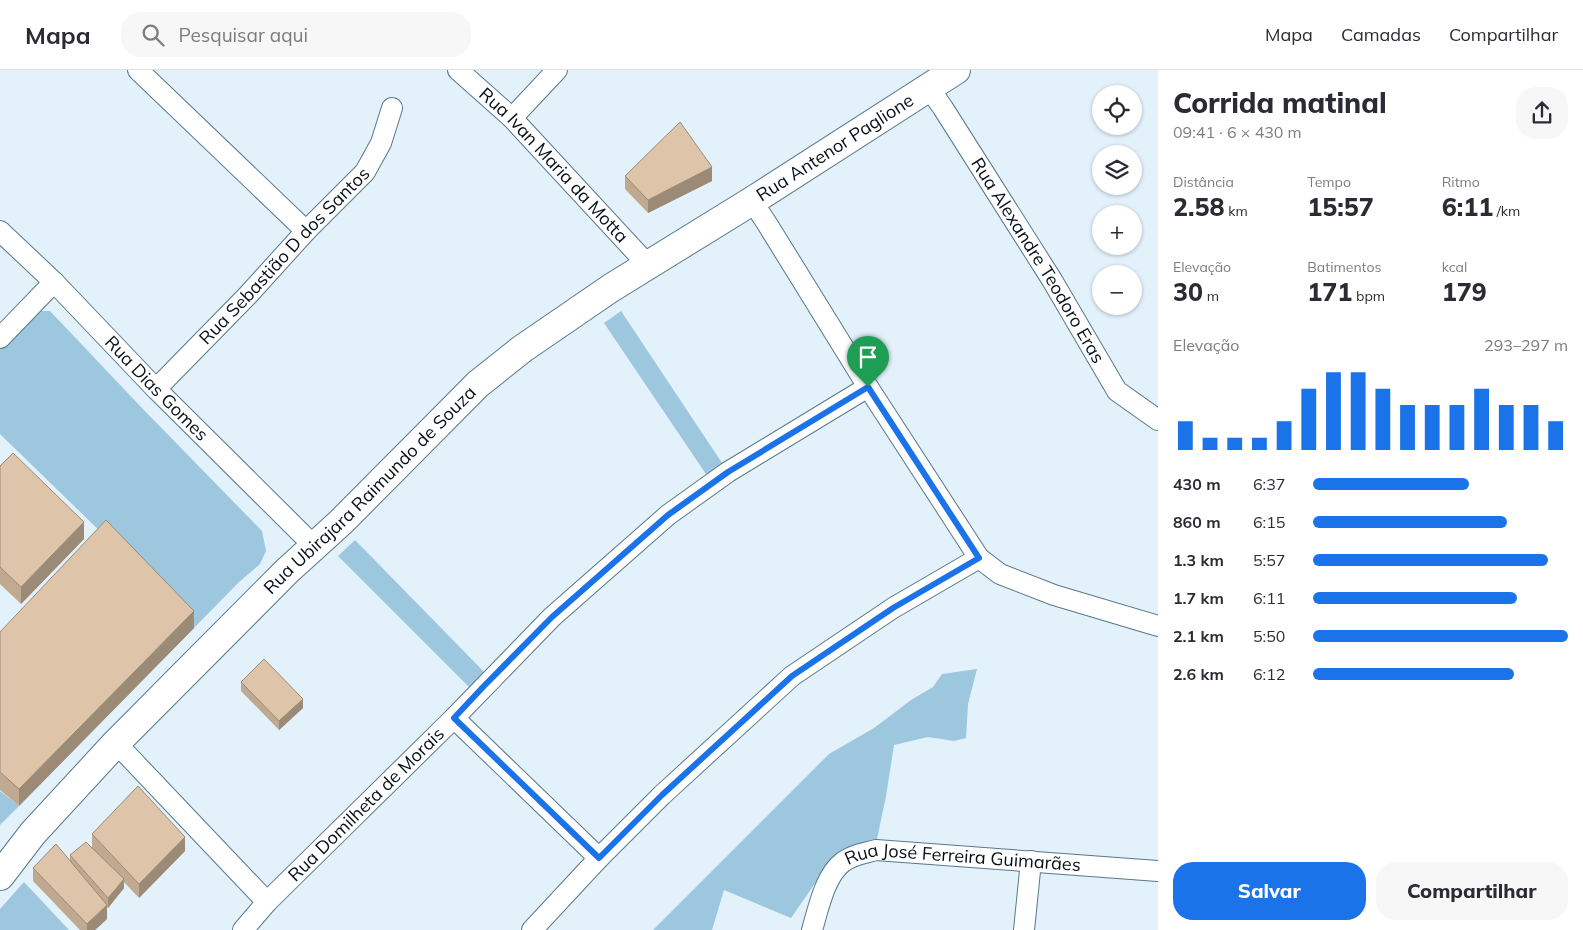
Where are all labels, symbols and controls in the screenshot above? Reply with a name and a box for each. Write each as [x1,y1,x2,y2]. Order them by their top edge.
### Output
search box [121,12,471,57]
text: Mapa [25,20,91,50]
icon: search [139,21,167,49]
text: Pesquisar aqui [179,23,308,47]
text: Mapa [1265,23,1313,46]
text: Camadas [1341,23,1421,46]
text: Compartilhar [1449,23,1558,46]
street label: Rua Ivan Maria da Motta [474,82,633,247]
map controls [1092,85,1142,315]
button: locate [1092,85,1142,135]
text: Corrida matinal [1173,85,1387,120]
button: share [1516,87,1568,139]
street label: Rua Antenor Paglione [752,88,918,206]
text: 09:41 · 6 × 430 m [1173,122,1302,142]
button: layers [1092,145,1142,195]
street label: Rua Alexandre Teodoro Eras [966,153,1110,367]
street label: Rua Sebastião D dos Santos [194,162,374,349]
text: Distância [1173,173,1234,191]
text: Tempo [1307,173,1351,191]
text: Ritmo [1442,173,1480,191]
text: 2.58 [1173,191,1225,222]
text: 15:57 [1307,191,1374,222]
text: 6:11 [1442,191,1493,222]
text: km [1225,202,1248,220]
text: /km [1493,202,1520,220]
button: + [1092,205,1142,255]
text: Elevação [1173,258,1231,276]
text: Batimentos [1307,258,1381,276]
text: kcal [1442,258,1467,276]
button: − [1092,265,1142,315]
text: 30 [1173,276,1203,307]
text: 171 [1307,276,1352,307]
text: 179 [1442,276,1487,307]
text: m [1203,287,1219,305]
text: bpm [1352,287,1385,305]
street label: Rua Dias Gomes [100,330,214,446]
text: Elevação [1173,335,1239,355]
text: 293–297 m [1484,335,1568,355]
pin [847,336,889,387]
icon: arrive [854,343,882,371]
street label: Rua Ubirajara Raimundo de Souza [259,381,481,599]
text: 430 m [1173,474,1221,494]
text: 6:37 [1253,474,1285,494]
text: 860 m [1173,512,1221,532]
text: 6:15 [1253,512,1285,532]
text: 1.3 km [1173,550,1224,570]
text: 5:57 [1253,550,1285,570]
text: 1.7 km [1173,588,1224,608]
text: 6:11 [1253,588,1285,608]
text: 2.1 km [1173,626,1224,646]
text: 5:50 [1253,626,1285,646]
text: 2.6 km [1173,664,1224,684]
text: 6:12 [1253,664,1285,684]
street label: Rua Domilheta de Morais [283,722,449,886]
street label: Rua José Ferreira Guimarães [841,838,1082,876]
button: Salvar [1173,862,1366,920]
button: Compartilhar [1376,862,1568,920]

